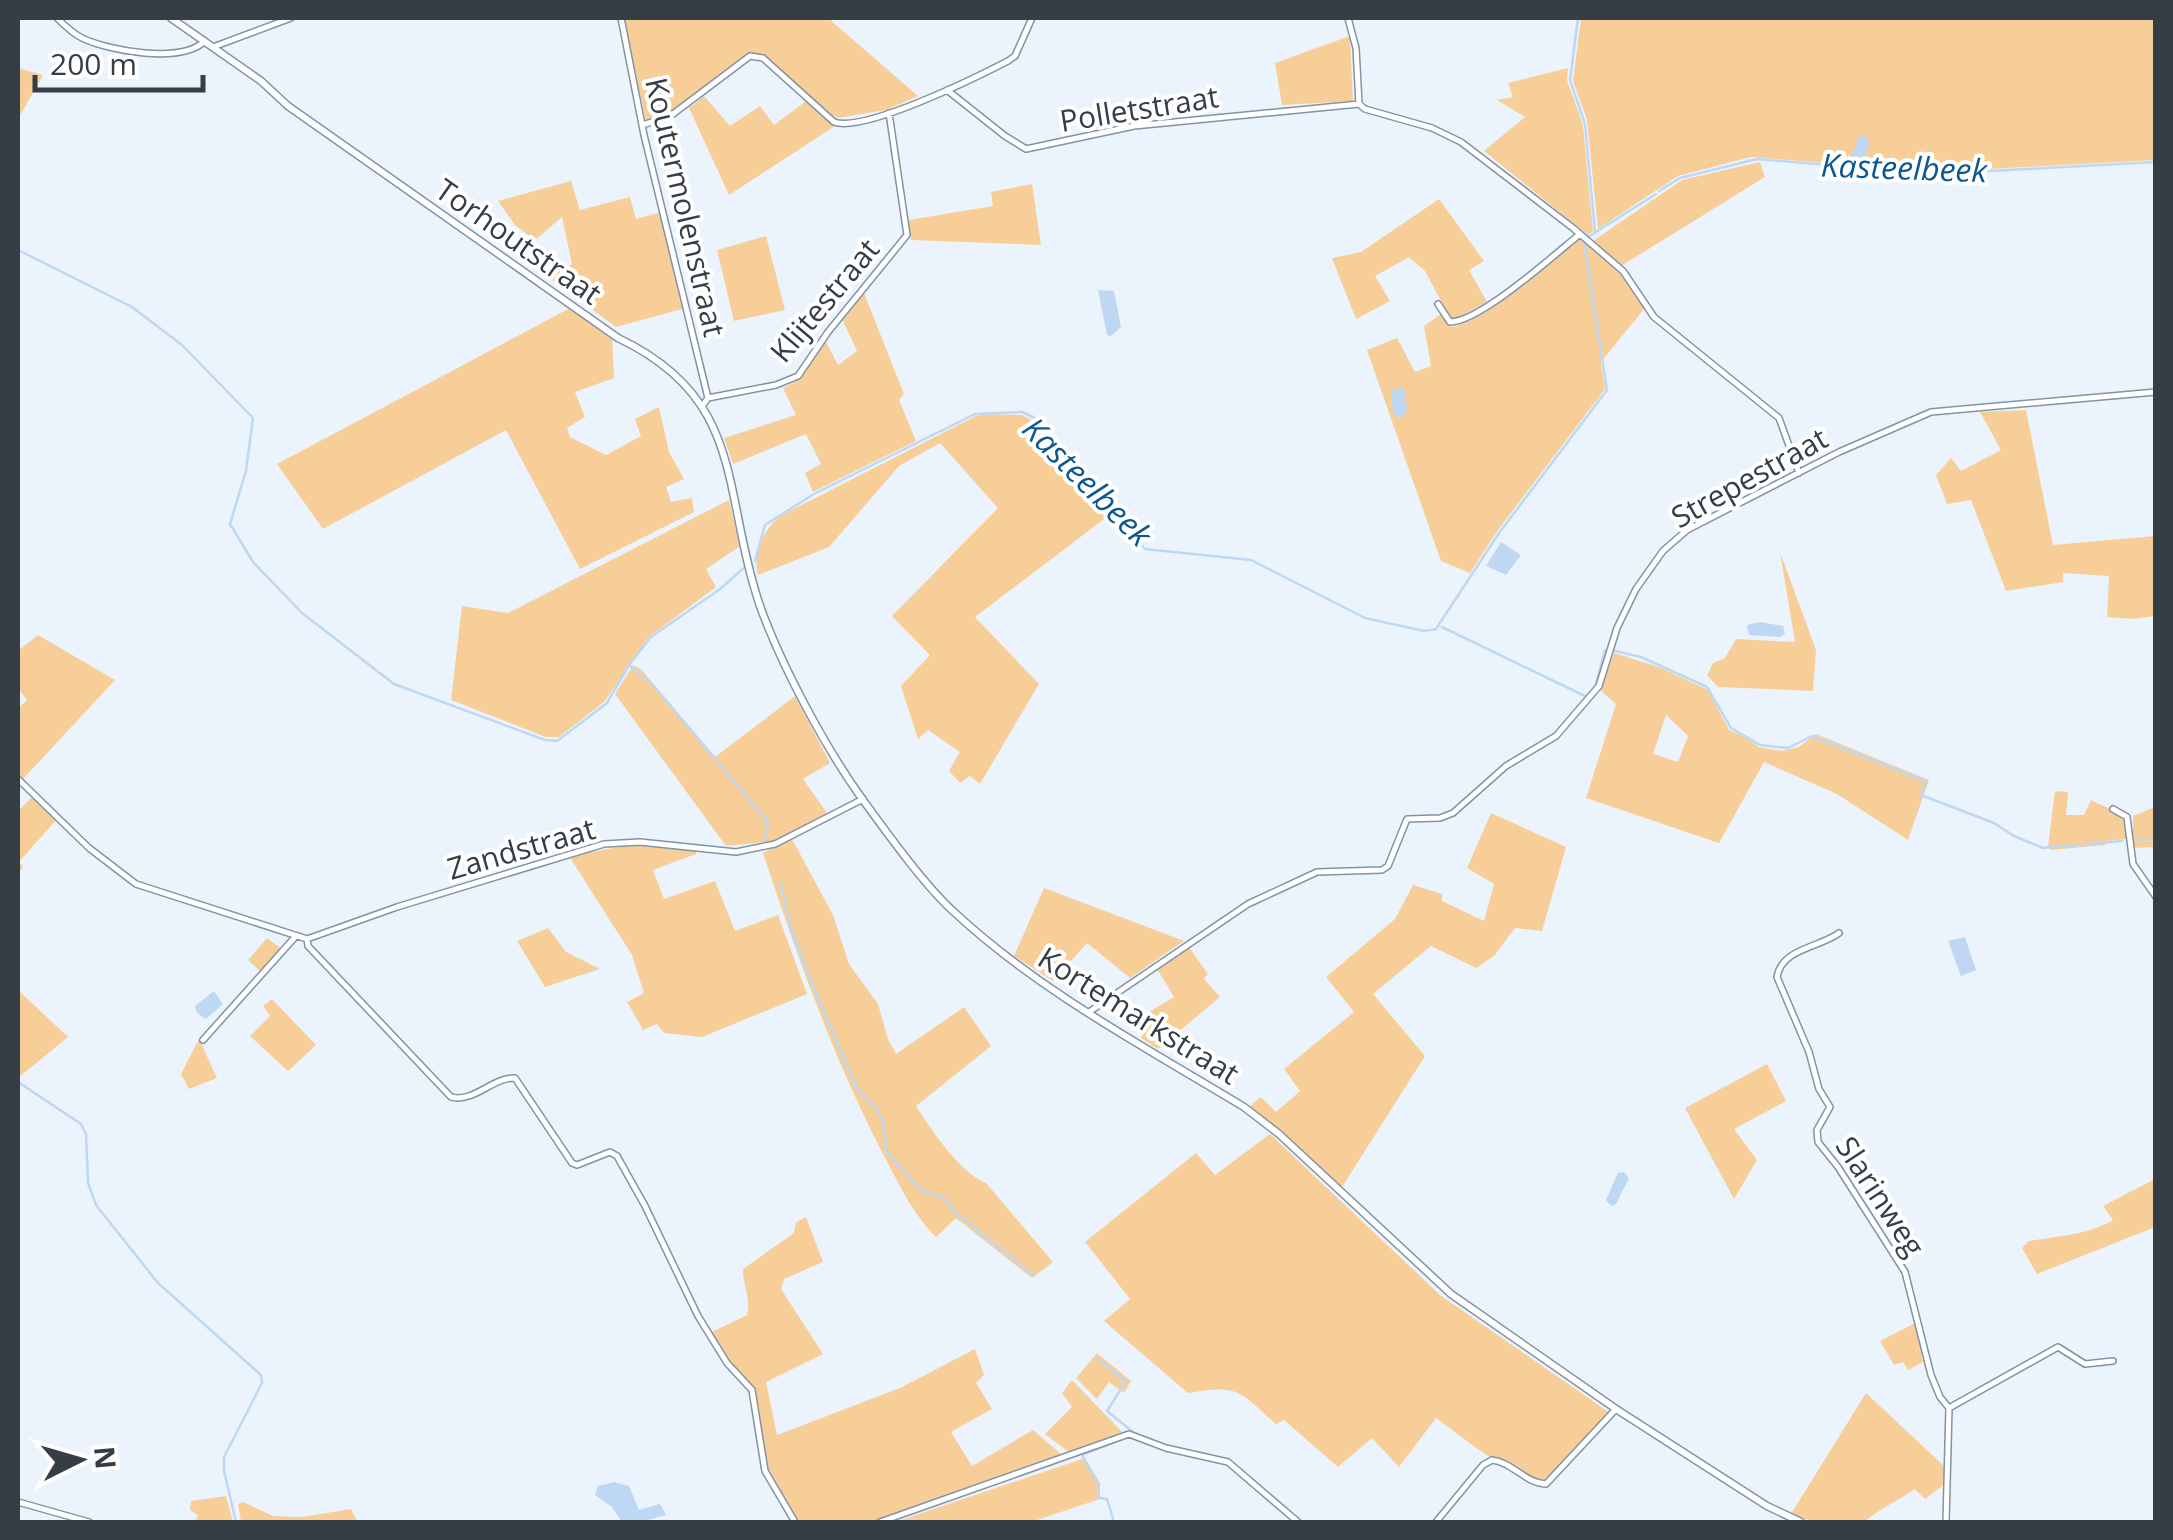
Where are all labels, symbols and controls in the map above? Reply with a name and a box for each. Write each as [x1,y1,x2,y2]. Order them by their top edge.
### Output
scale bar [35,30,202,92]
text: 200 m [50,43,137,84]
street label: Koutermolenstraat [636,74,736,340]
street label: Polletstraat [1057,75,1221,141]
water label: Kasteelbeek [1820,143,1989,191]
street label: Torhoutstraat [428,169,610,313]
street label: Klijtestraat [760,229,888,371]
water label: Kasteelbeek [1014,407,1163,556]
street label: Strepestraat [1664,417,1834,537]
street label: Zandstraat [442,807,600,889]
street label: Kortemarkstraat [1031,937,1247,1093]
street label: Slarinweg [1827,1128,1935,1264]
north arrow [30,1410,130,1510]
text: N [86,1445,126,1471]

